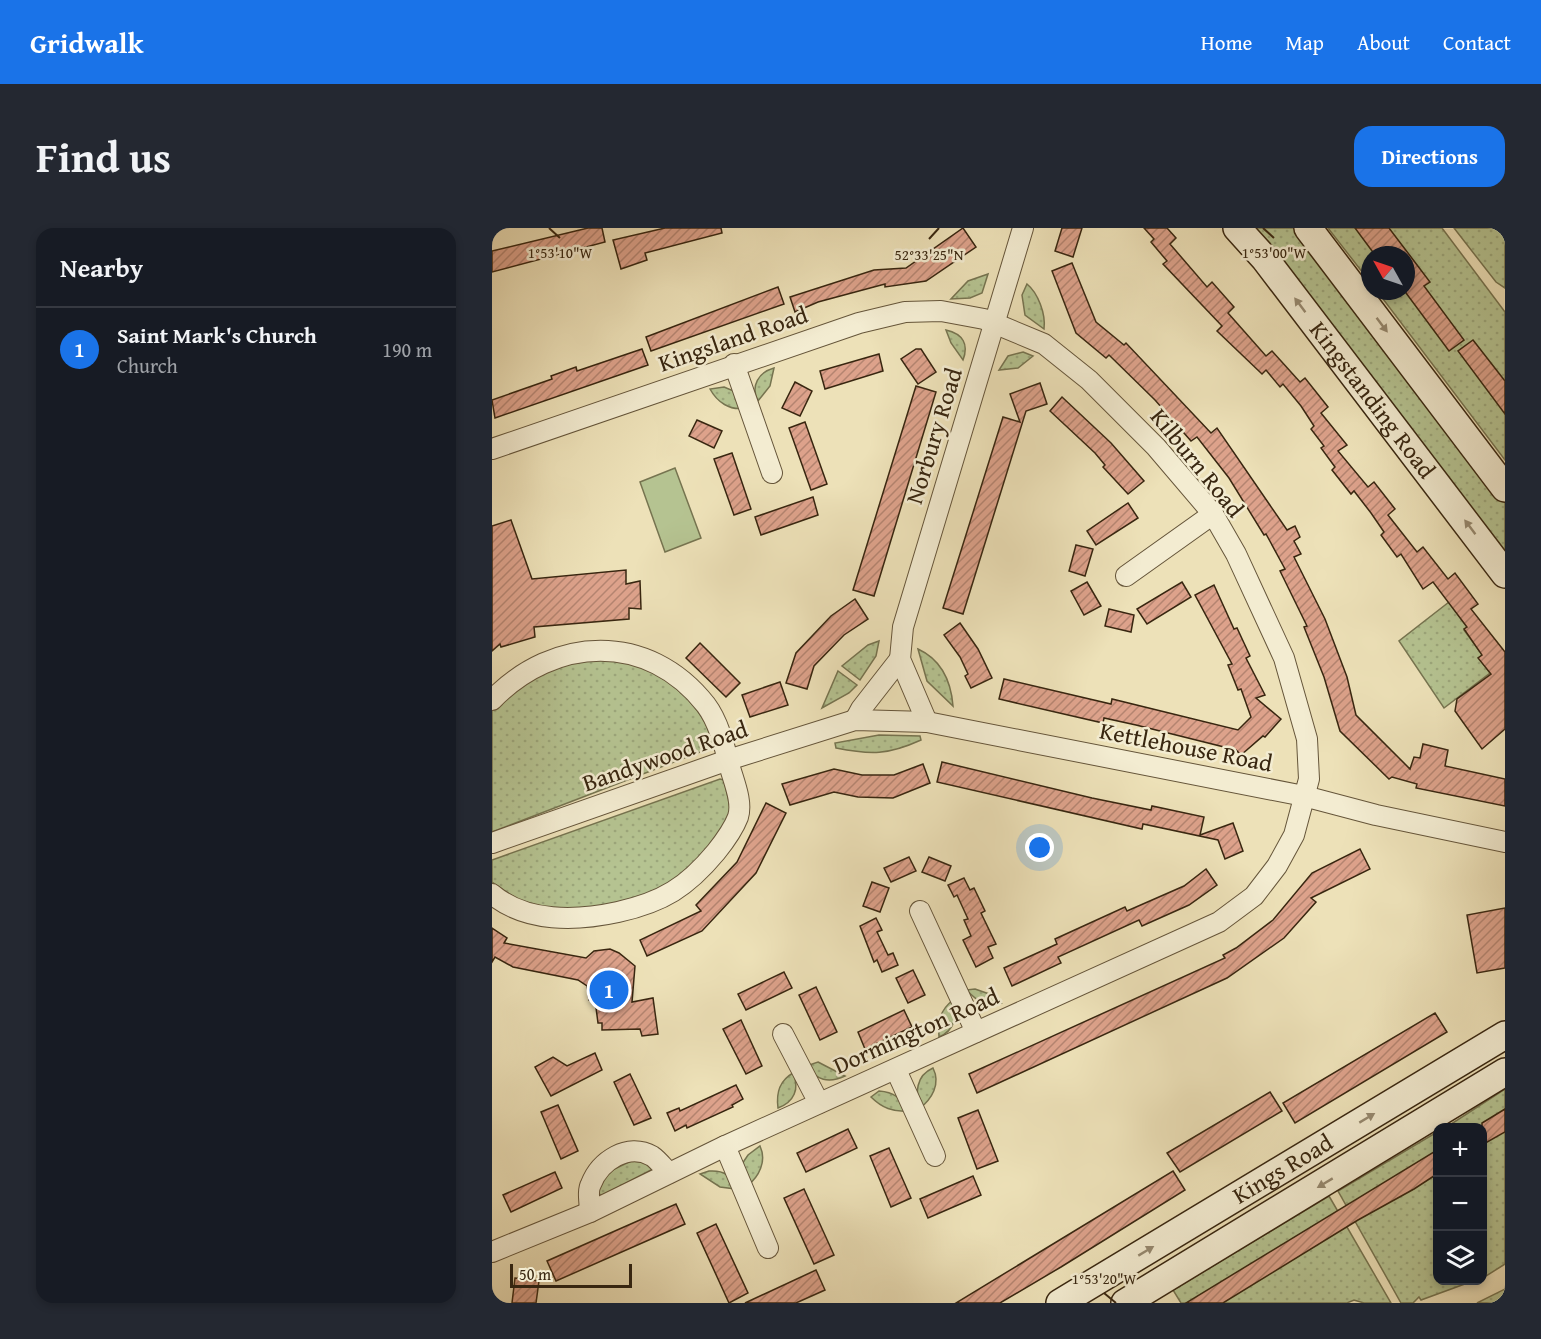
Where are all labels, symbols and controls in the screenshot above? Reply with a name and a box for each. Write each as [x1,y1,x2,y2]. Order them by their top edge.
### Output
text: Gridwalk [30,22,143,63]
text: Home [1201,27,1252,58]
text: Map [1285,27,1324,58]
text: About [1357,27,1410,58]
text: Contact [1443,27,1511,58]
text: Find us [36,126,171,187]
button: Directions [1354,126,1505,187]
text: 1°53'10"W [528,242,593,263]
text: 1°53'00"W [1242,242,1307,263]
text: 52°33'25"N [895,244,964,265]
north arrow [1361,246,1415,300]
text: Nearby [60,248,143,287]
street label: Kingsland Road [654,297,812,380]
one-way arrow [1295,298,1307,313]
street label: Kingstanding Road [1301,314,1444,486]
one-way arrow [1375,317,1388,333]
text: Saint Mark's Church [117,319,317,351]
text: 1 [74,335,85,364]
text: 190 m [382,335,432,364]
text: Church [117,351,178,380]
street label: Norbury Road [896,363,971,508]
street label: Kilburn Road [1142,400,1253,525]
one-way arrow [1464,520,1476,535]
street label: Bandywood Road [578,711,752,800]
street label: Kettlehouse Road [1097,713,1276,780]
your location [1025,833,1054,862]
pin: 1 [590,968,628,1012]
street label: Dormington Road [827,978,1004,1083]
one-way arrow [1359,1113,1375,1124]
map controls [1433,1123,1487,1285]
button: + [1433,1123,1487,1177]
street label: Kings Road [1226,1125,1339,1212]
button: − [1433,1177,1487,1231]
one-way arrow [1317,1178,1333,1189]
button: layers [1433,1231,1487,1285]
one-way arrow [1138,1246,1154,1257]
scale bar [510,1261,632,1288]
text: 50 m [519,1262,551,1286]
text: 1°53'20"W [1072,1268,1137,1289]

